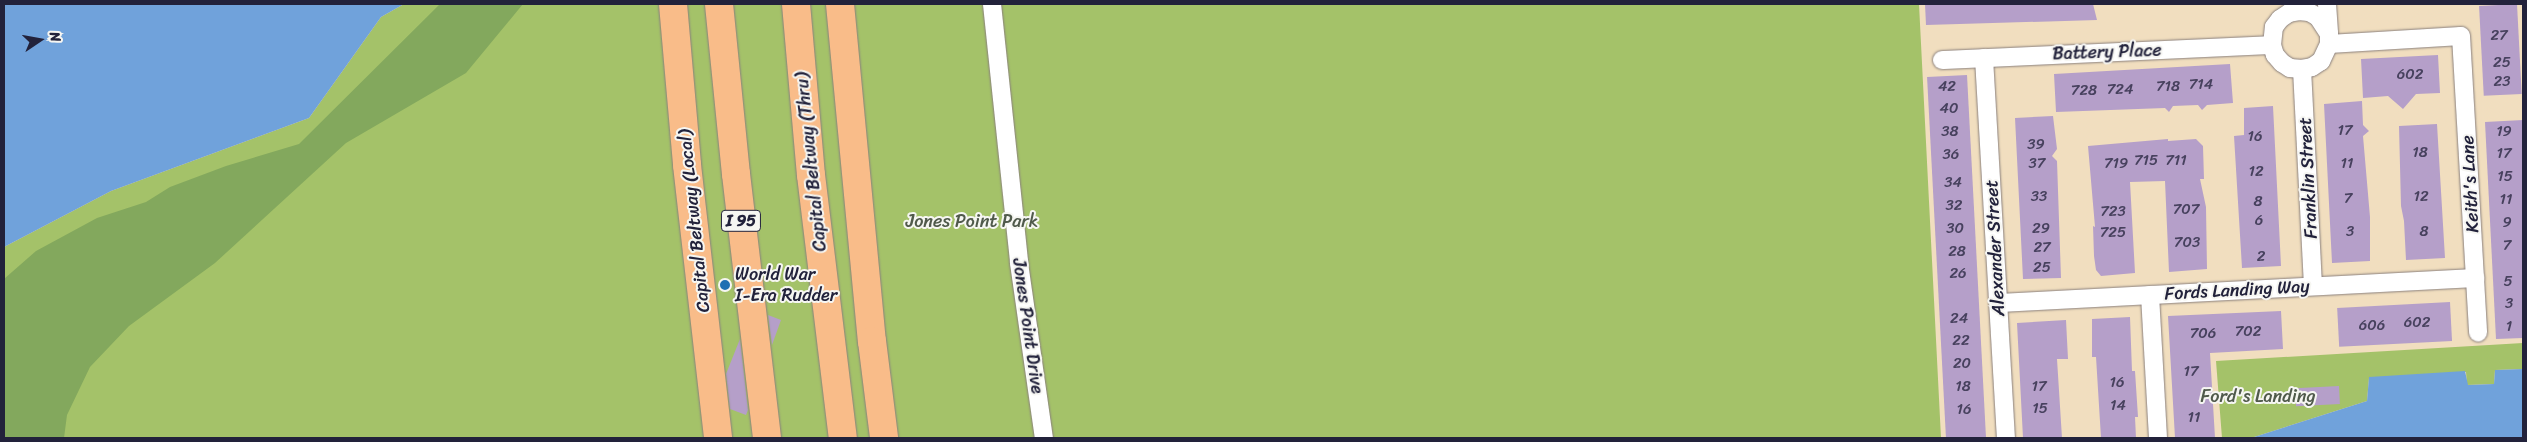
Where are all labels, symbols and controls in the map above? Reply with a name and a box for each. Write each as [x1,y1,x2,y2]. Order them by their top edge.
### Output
north arrow [15,15,65,65]
house number: 27 [2490,27,2508,45]
text: N [42,29,68,44]
street label: Battery Place [2052,39,2162,65]
house number: 25 [2493,54,2511,72]
house number: 602 [2397,66,2423,84]
street label: Capital Beltway (Thru) [791,71,831,253]
house number: 23 [2494,73,2510,91]
house number: 714 [2189,76,2213,94]
house number: 42 [1938,78,1956,96]
house number: 718 [2156,78,2180,96]
house number: 724 [2107,81,2133,99]
house number: 728 [2071,82,2097,100]
house number: 40 [1940,100,1958,118]
street label: Franklin Street [2294,116,2322,240]
house number: 17 [2338,122,2352,140]
house number: 38 [1941,123,1959,141]
house number: 19 [2496,123,2512,141]
street label: Capital Beltway (Local) [674,128,714,314]
house number: 16 [2248,128,2262,146]
street label: Keith's Lane [2457,135,2483,233]
house number: 39 [2027,136,2045,154]
house number: 18 [2412,144,2428,162]
house number: 17 [2497,145,2511,163]
house number: 36 [1943,146,1959,164]
house number: 715 [2134,152,2158,170]
house number: 711 [2165,152,2187,170]
house number: 37 [2029,155,2045,173]
house number: 719 [2104,155,2128,173]
house number: 11 [2341,155,2353,173]
house number: 12 [2248,163,2264,181]
house number: 15 [2497,168,2513,186]
house number: 34 [1944,174,1962,192]
street label: Alexander Street [1981,179,2009,317]
house number: 33 [2031,188,2047,206]
house number: 12 [2413,188,2429,206]
house number: 7 [2344,190,2352,208]
house number: 11 [2500,191,2512,209]
house number: 8 [2253,193,2263,211]
house number: 32 [1946,197,1962,215]
house number: 707 [2173,201,2199,219]
house number: 723 [2100,203,2126,221]
road number: I 95 [720,208,762,235]
park label: Jones Point Park [905,210,1039,232]
house number: 6 [2255,212,2263,230]
house number: 9 [2502,214,2512,232]
house number: 30 [1946,220,1964,238]
house number: 29 [2032,220,2050,238]
house number: 3 [2346,223,2354,241]
house number: 8 [2419,223,2429,241]
house number: 725 [2100,224,2126,242]
house number: 703 [2174,234,2200,252]
house number: 7 [2503,237,2511,255]
house number: 27 [2033,239,2051,257]
house number: 28 [1948,243,1966,261]
house number: 2 [2257,248,2265,266]
street label: Jones Point Drive [1008,256,1048,396]
house number: 25 [2033,259,2051,277]
place label: World War I-Era Rudder [735,264,838,306]
house number: 26 [1949,265,1967,283]
house number: 5 [2503,273,2513,291]
street label: Fords Landing Way [2164,275,2310,305]
marker: World War I-Era Rudder [719,279,731,291]
house number: 3 [2505,295,2513,313]
house number: 24 [1950,310,1968,328]
house number: 602 [2404,314,2430,332]
house number: 606 [2359,317,2385,335]
house number: 1 [2506,318,2512,336]
house number: 702 [2235,323,2261,341]
house number: 706 [2190,325,2216,343]
house number: 22 [1952,332,1970,350]
house number: 20 [1953,355,1971,373]
house number: 17 [2184,363,2198,381]
house number: 16 [2110,374,2124,392]
house number: 18 [1955,378,1971,396]
house number: 17 [2032,378,2046,396]
park label: Ford's Landing [2200,385,2316,407]
house number: 14 [2110,397,2126,415]
house number: 15 [2032,400,2048,418]
house number: 16 [1957,401,1971,419]
house number: 11 [2188,409,2200,427]

